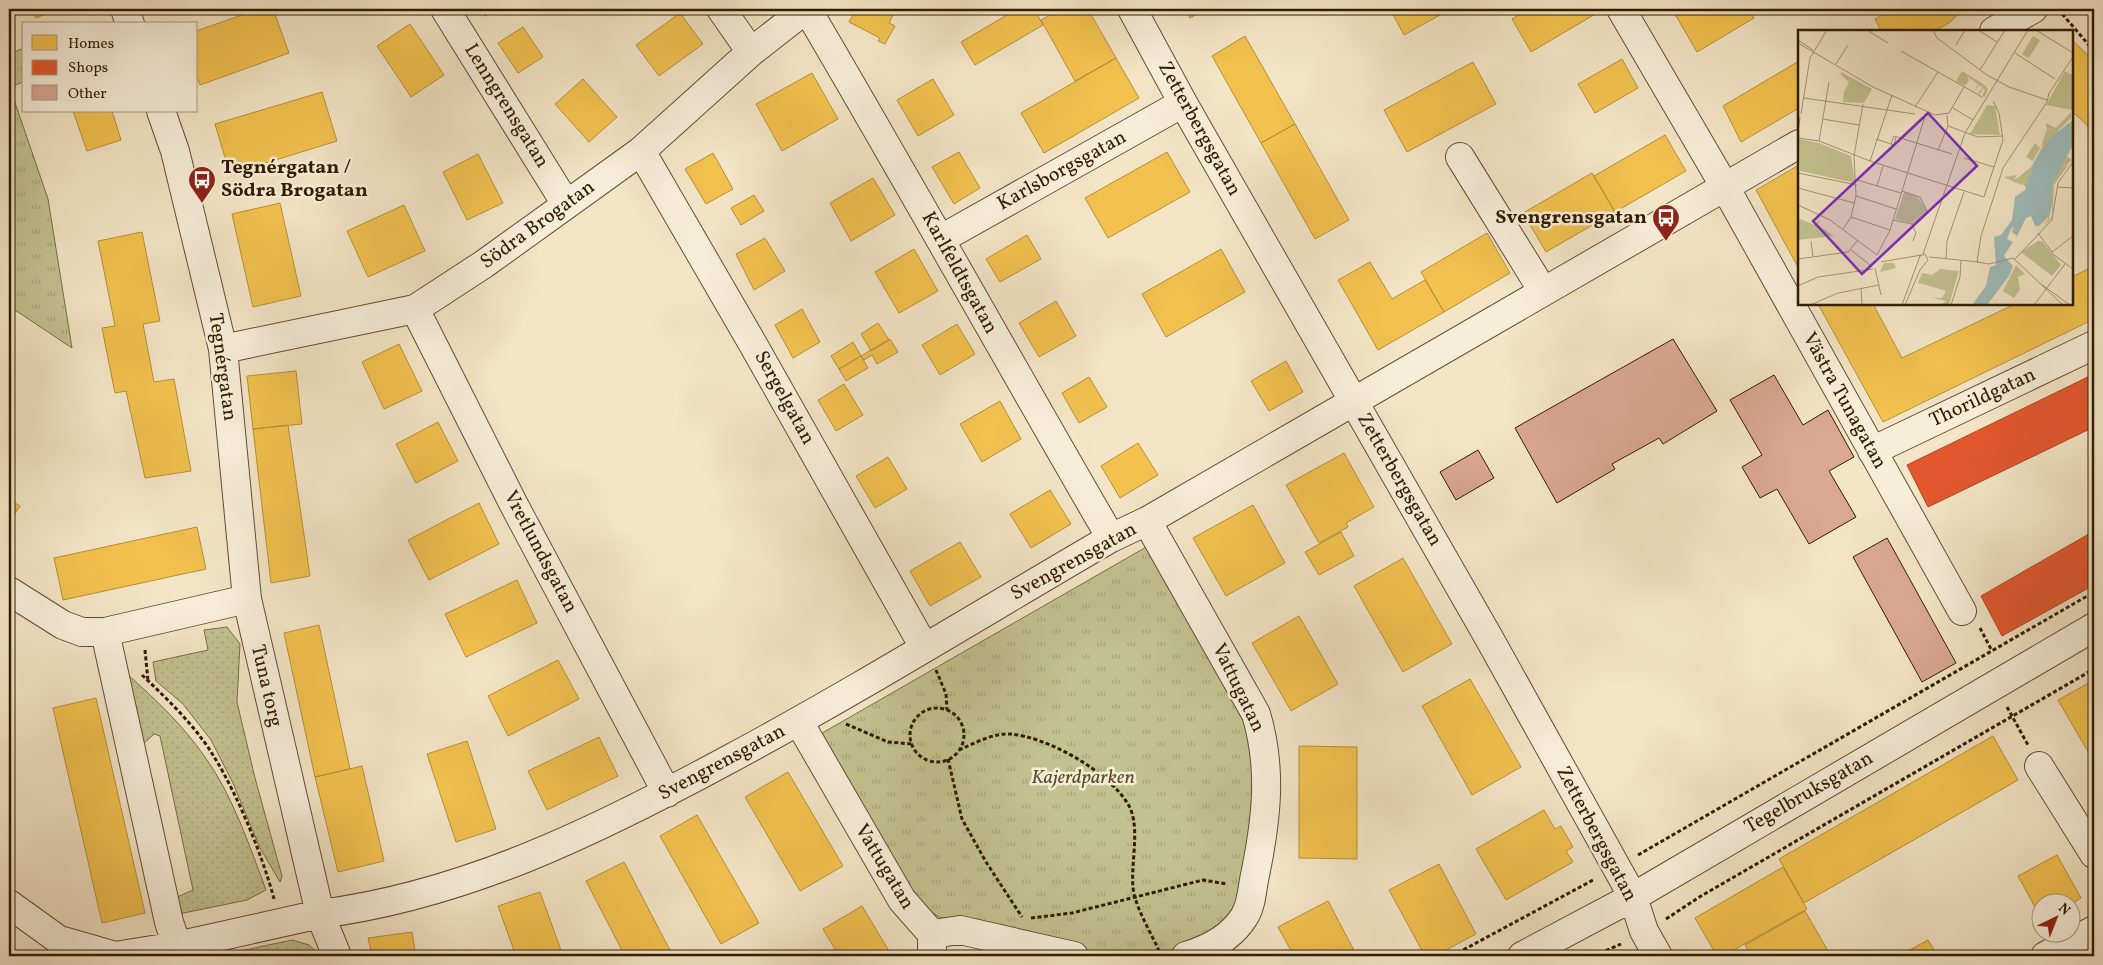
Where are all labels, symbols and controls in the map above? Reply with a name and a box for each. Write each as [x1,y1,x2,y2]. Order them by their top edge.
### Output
legend [22,22,198,112]
inset map [1798,30,2073,305]
text: Homes [68,34,114,55]
street label: Lenngrensgatan [457,38,556,174]
street label: Zetterbergsgatan [1150,57,1248,201]
text: Shops [68,58,108,79]
text: Other [68,84,107,105]
street label: Karlsborgsgatan [992,124,1132,218]
place label: Tegnérgatan / Södra Brogatan [221,154,368,205]
bus stop icon: Tegnérgatan / Södra Brogatan [187,165,217,204]
street label: Södra Brogatan [475,174,601,276]
bus stop icon: Svengrensgatan [1651,203,1681,242]
place label: Svengrensgatan [1495,204,1647,232]
street label: Karlfeldtsgatan [914,207,1004,339]
street label: Tegnérgatan [201,311,243,423]
street label: Västra Tunagatan [1795,328,1893,474]
street label: Sergelgatan [747,346,821,450]
street label: Thorildgatan [1925,361,2041,435]
street label: Zetterbergsgatan [1349,408,1449,552]
street label: Vretlundsgatan [496,486,584,618]
street label: Svengrensgatan [1006,516,1142,608]
street label: Vattugatan [1204,639,1272,737]
street label: Tuna torg [243,642,289,730]
street label: Svengrensgatan [654,718,791,808]
street label: Tegelbruksgatan [1740,745,1879,841]
street label: Zetterbergsgatan [1548,761,1644,907]
park label: Kajerdparken [1031,764,1135,792]
street label: Vattugatan [847,819,921,915]
north arrow [2030,892,2080,942]
text: N [2054,899,2074,920]

